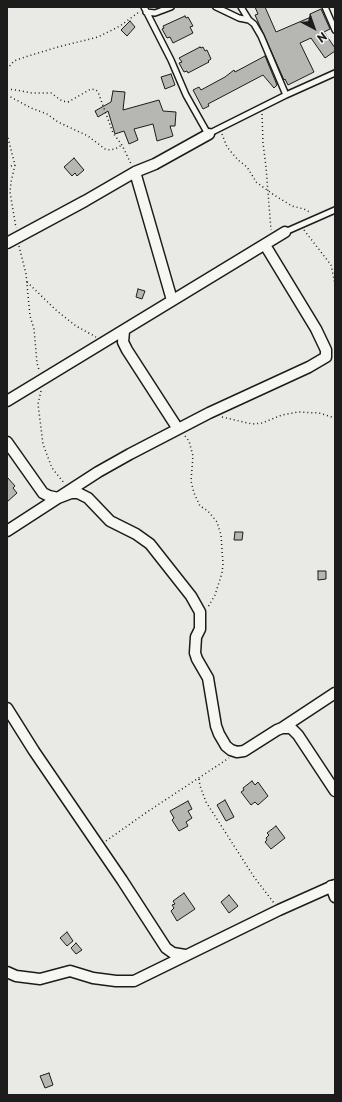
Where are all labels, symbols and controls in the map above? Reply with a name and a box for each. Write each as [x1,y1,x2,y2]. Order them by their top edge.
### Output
north arrow [294,8,334,48]
text: N [313,28,331,47]

